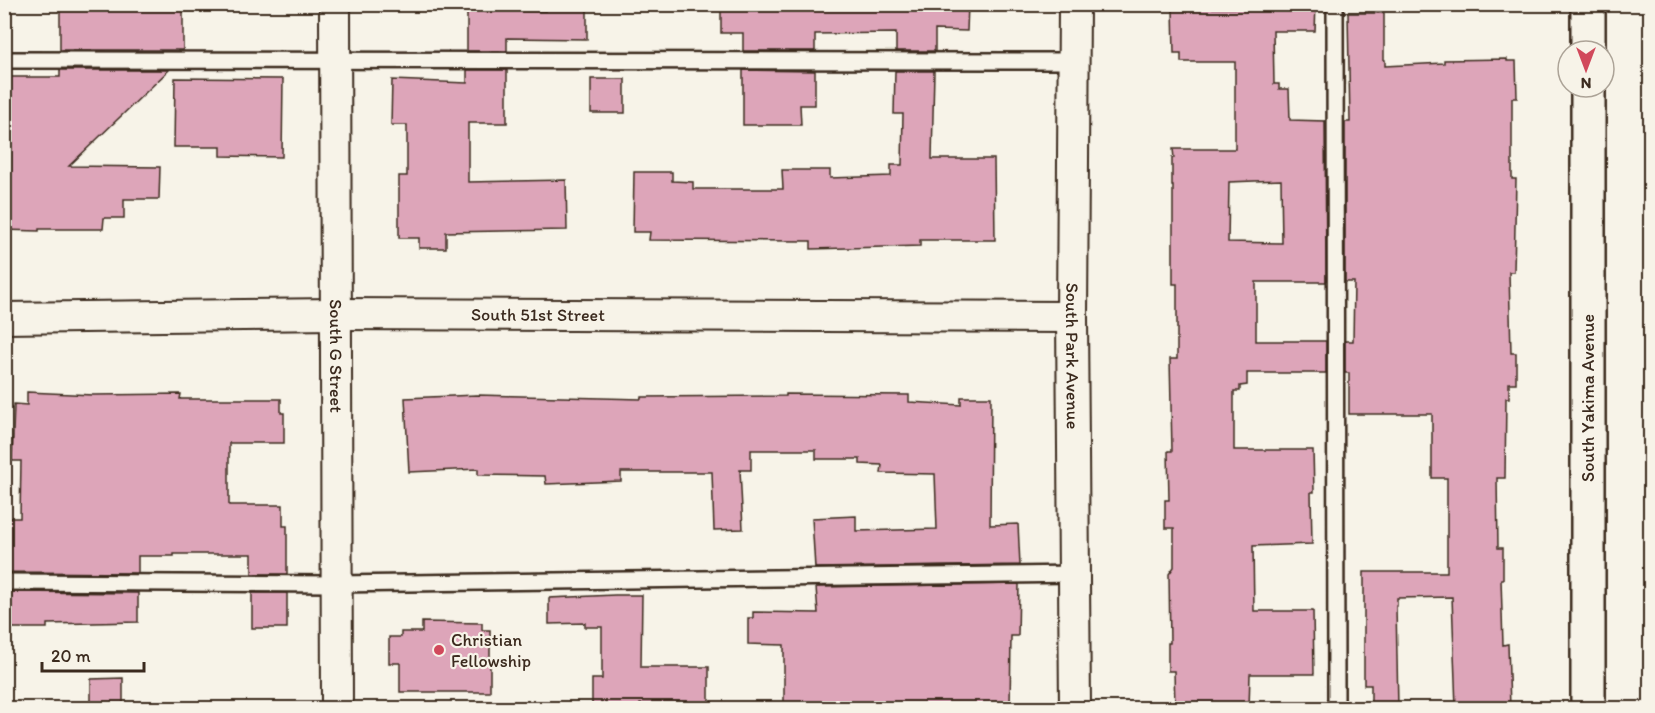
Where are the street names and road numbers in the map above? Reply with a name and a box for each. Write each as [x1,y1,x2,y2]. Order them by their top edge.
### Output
street label: South Park Avenue [1061,283,1084,429]
street label: South G Street [325,299,347,413]
street label: South 51st Street [471,304,605,326]
street label: South Yakima Avenue [1577,314,1599,482]

